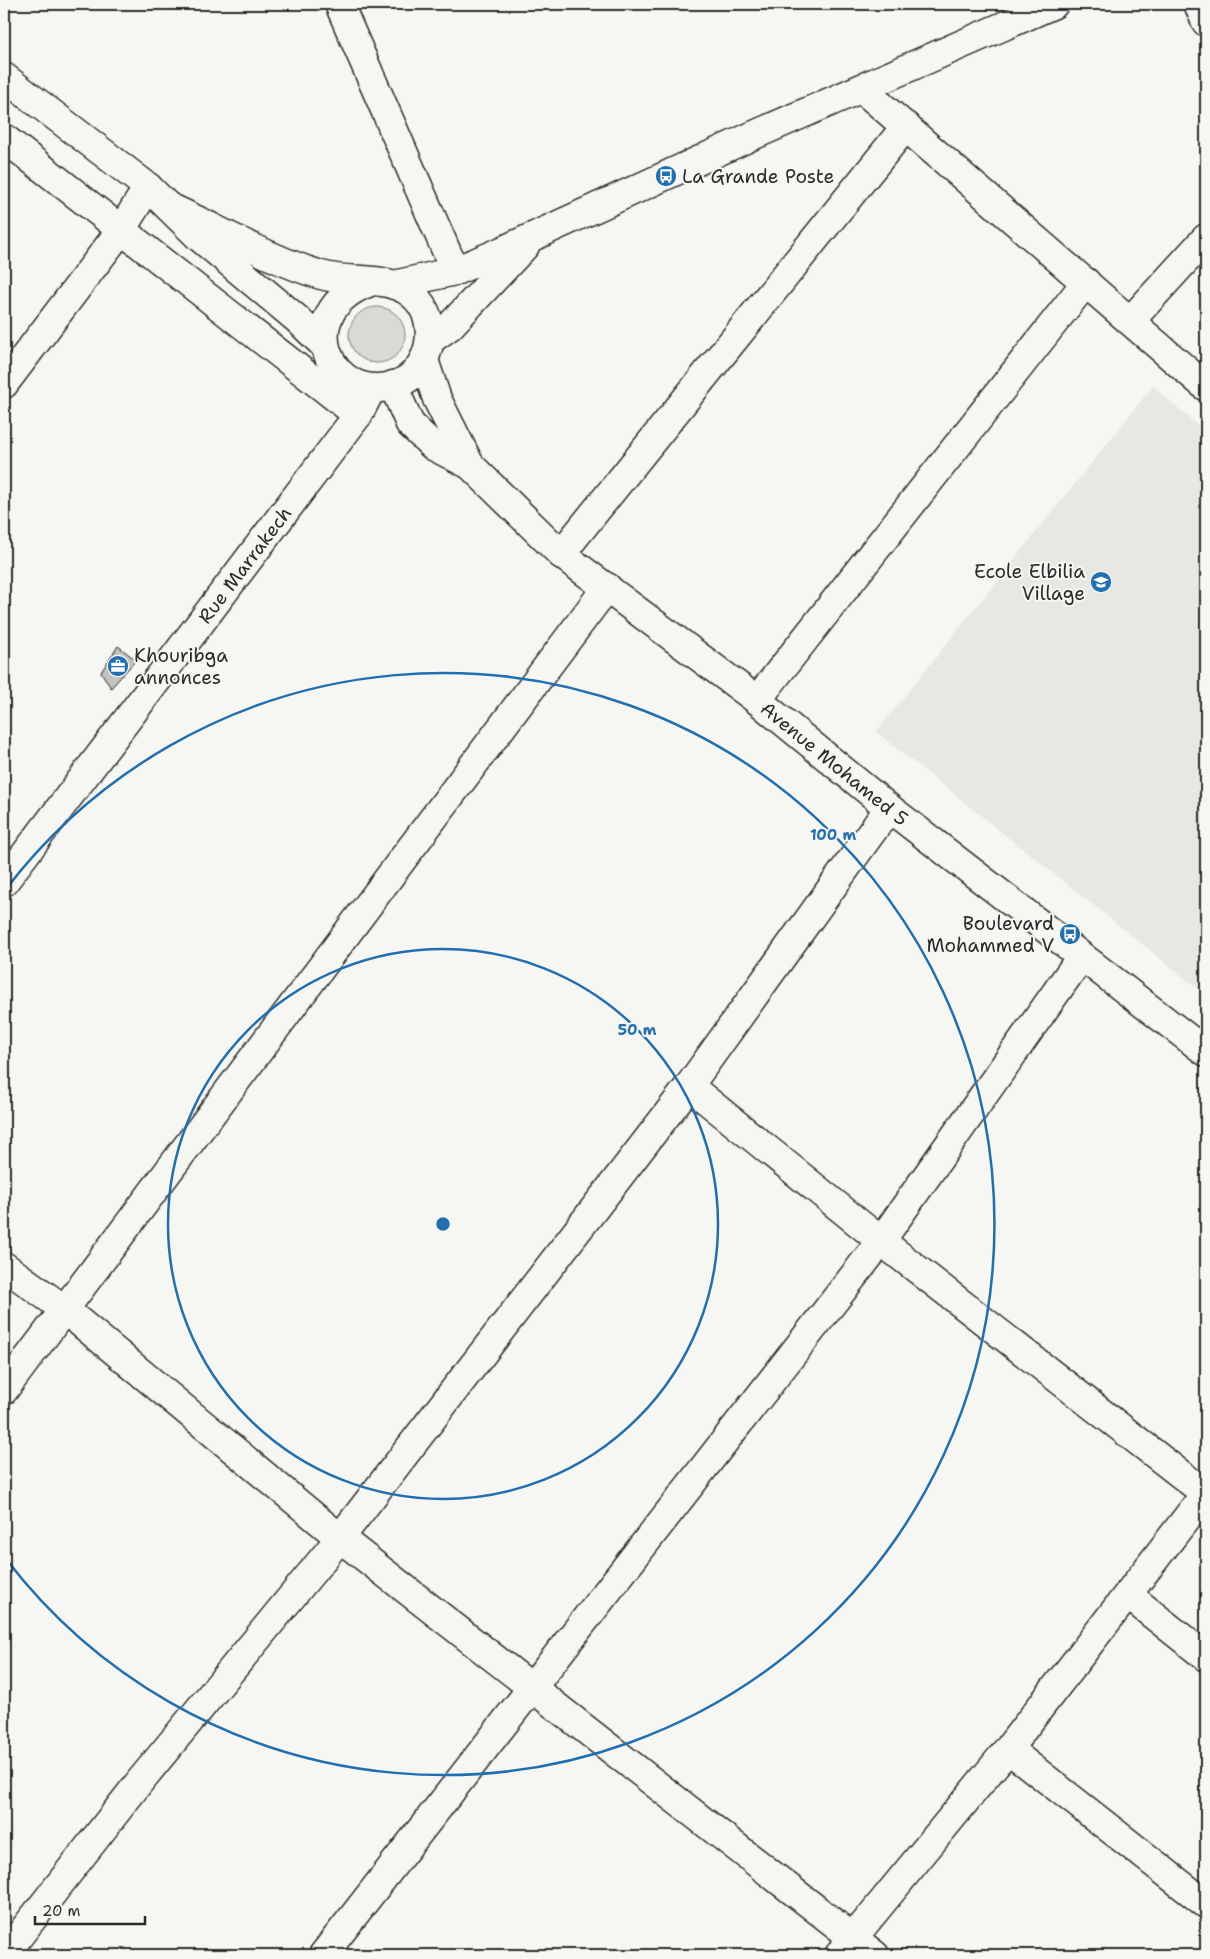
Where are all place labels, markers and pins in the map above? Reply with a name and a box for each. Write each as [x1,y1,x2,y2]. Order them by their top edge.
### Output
bus stop icon: La Grande Poste [654,164,678,188]
place label: La Grande Poste [682,164,834,189]
place label: Ecole Elbilia Village [974,559,1085,606]
school or university icon: Ecole Elbilia Village [1089,570,1113,594]
place label: Khouribga annonces [134,643,228,690]
office icon: Khouribga annonces [106,654,130,678]
place label: Boulevard Mohammed V [927,911,1054,958]
bus stop icon: Boulevard Mohammed V [1058,922,1082,946]
centre of rings [434,1215,452,1233]

